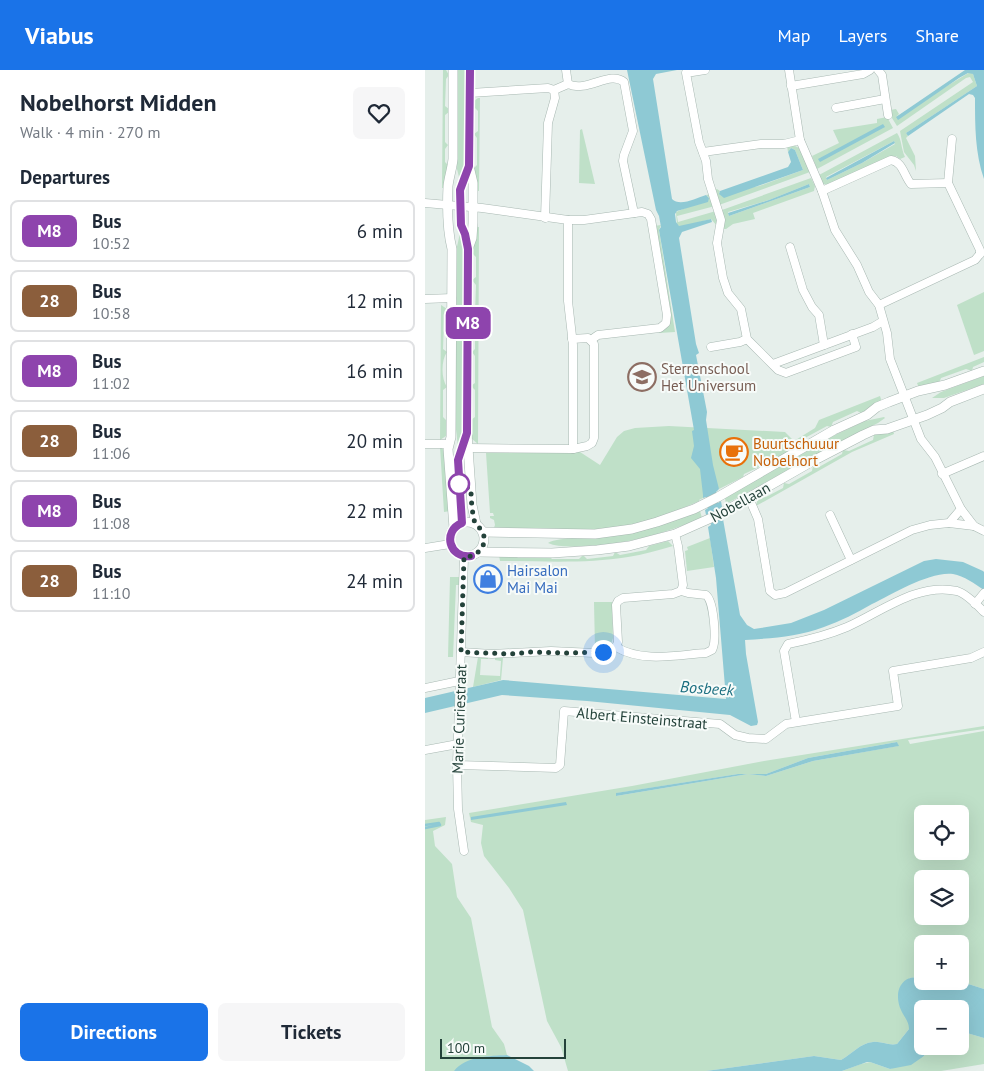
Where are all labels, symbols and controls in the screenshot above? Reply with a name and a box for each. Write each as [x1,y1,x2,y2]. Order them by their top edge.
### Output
text: Viabus [25,20,94,51]
text: Map [778,24,810,47]
text: Layers [838,24,887,47]
text: Share [915,24,959,47]
text: Nobelhorst Midden [20,87,217,118]
button: heart [353,87,405,139]
text: Walk · 4 min · 270 m [20,122,160,142]
text: Departures [20,165,110,189]
text: Bus [92,209,121,233]
text: M8 [37,219,62,242]
text: 6 min [357,219,403,243]
text: 10:52 [92,233,130,253]
text: Bus [92,279,121,303]
text: 28 [39,289,60,312]
text: 12 min [346,289,403,313]
text: 10:58 [92,303,130,323]
line badge: M8 [445,307,491,339]
text: M8 [456,311,480,334]
text: Bus [92,349,121,373]
text: M8 [37,359,62,382]
text: 16 min [346,359,403,383]
place label: Sterrenschool Het Universum [661,359,756,395]
school or university icon: Sterrenschool Het Universum [627,362,657,392]
text: 11:02 [92,373,130,393]
text: Bus [92,419,121,443]
text: 28 [39,429,60,452]
text: 20 min [346,429,403,453]
place label: Buurtschuuur Nobelhort [753,434,839,470]
cafe icon: Buurtschuuur Nobelhort [719,437,749,467]
text: 11:06 [92,443,130,463]
unlabelled marker [448,473,470,495]
street label: Nobellaan [707,478,773,526]
text: Bus [92,489,121,513]
text: M8 [37,499,62,522]
text: 22 min [346,499,403,523]
text: 11:08 [92,513,130,533]
text: Bus [92,559,121,583]
place label: Hairsalon Mai Mai [507,561,568,597]
shop icon: Hairsalon Mai Mai [473,564,503,594]
text: 28 [39,569,60,592]
text: 24 min [346,569,403,593]
text: 11:10 [92,583,130,603]
your location [591,640,616,665]
street label: Marie Curiestraat [448,664,470,774]
water label: Bosbeek [680,676,735,700]
street label: Albert Einsteinstraat [576,703,708,733]
map controls [914,805,969,1055]
button: locate [914,805,969,860]
button: layers [914,870,969,925]
button: + [914,935,969,990]
button: − [914,1000,969,1055]
button: Directions [20,1003,208,1061]
button: Tickets [218,1003,405,1061]
scale bar [440,1036,566,1059]
text: 100 m [447,1039,485,1057]

